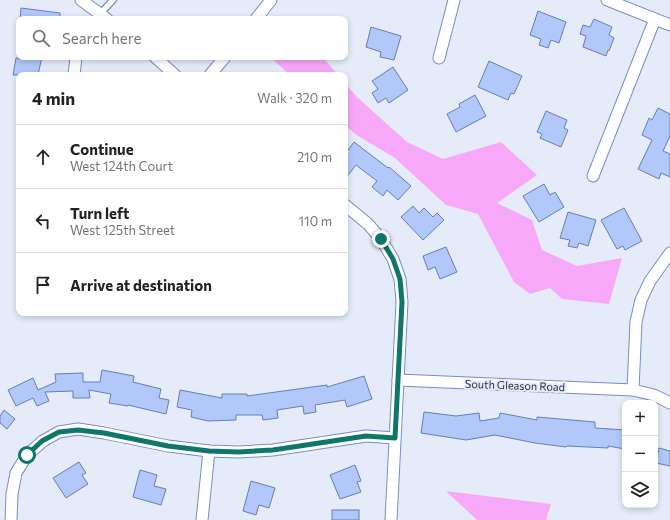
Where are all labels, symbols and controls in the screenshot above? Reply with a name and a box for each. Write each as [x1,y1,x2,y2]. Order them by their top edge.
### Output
search box [16,16,348,60]
icon: search [30,27,52,49]
text: Search here [62,29,141,47]
text: 4 min [32,88,75,109]
text: Walk · 320 m [257,90,332,106]
text: Continue [70,140,134,158]
icon: ahead [32,146,54,168]
text: 210 m [297,149,332,165]
text: West 124th Court [70,158,173,174]
text: Turn left [70,204,129,222]
icon: left [32,210,54,232]
text: 110 m [299,213,332,229]
text: West 125th Street [70,222,175,238]
route end [372,230,390,248]
icon: arrive [32,274,54,296]
text: Arrive at destination [70,276,212,294]
street label: South Gleason Road [465,377,565,393]
map controls [622,400,658,508]
button: + [622,400,658,436]
button: − [622,436,658,472]
route start [18,446,36,464]
button: layers [622,472,658,508]

